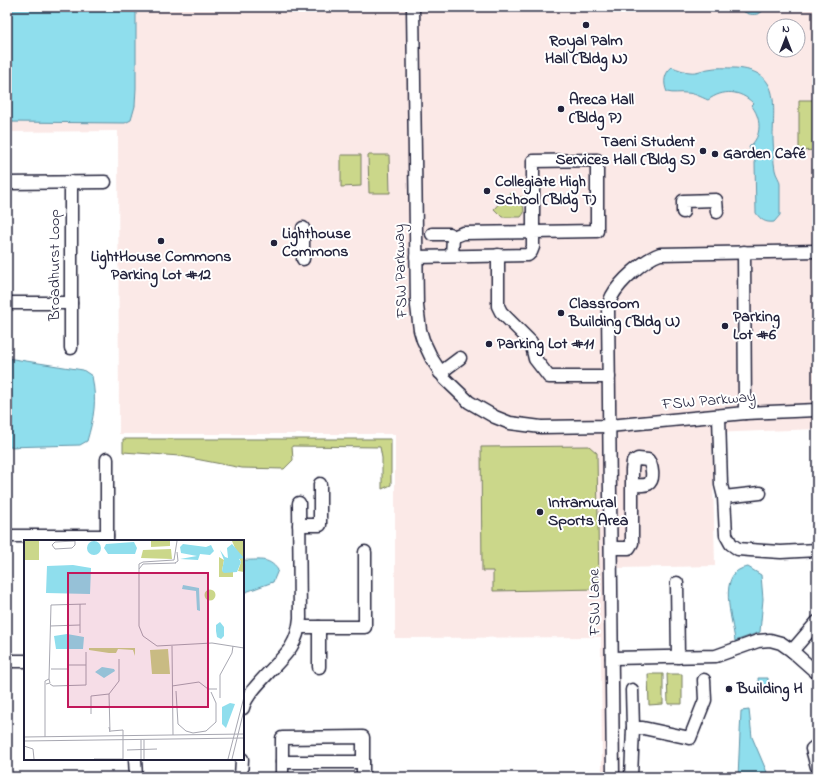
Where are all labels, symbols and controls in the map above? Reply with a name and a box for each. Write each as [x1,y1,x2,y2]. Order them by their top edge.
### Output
north arrow [766,18,806,58]
marker: Royal Palm Hall (Bldg N) [581,20,591,30]
text: N [782,21,790,37]
place label: Royal Palm Hall (Bldg N) [545,29,627,72]
place label: Areca Hall (Bldg P) [568,88,634,131]
marker: Areca Hall (Bldg P) [556,104,566,114]
place label: Taeni Student Services Hall (Bldg S) [555,130,696,173]
place label: Garden Café [723,142,807,166]
marker: Taeni Student Services Hall (Bldg S) [698,146,708,156]
marker: Garden Café [710,149,720,159]
place label: Collegiate High School (Bldg T) [495,170,596,213]
marker: Collegiate High School (Bldg T) [482,186,492,196]
street label: Broadhurst Loop [43,209,67,322]
place label: Lighthouse Commons [282,222,352,264]
street label: FSW Parkway [387,224,415,319]
marker: LightHouse Commons Parking Lot #12 [156,236,166,246]
marker: Lighthouse Commons [269,238,279,248]
place label: LightHouse Commons Parking Lot #12 [91,245,231,288]
place label: Classroom Building (Bldg U) [568,292,680,335]
place label: Parking Lot #6 [733,305,780,347]
marker: Classroom Building (Bldg U) [556,308,566,318]
marker: Parking Lot #6 [720,321,730,331]
place label: Parking Lot #11 [497,332,595,357]
marker: Parking Lot #11 [484,339,494,349]
street label: FSW Parkway [660,385,757,417]
place label: Intramural Sports Area [548,491,629,533]
marker: Intramural Sports Area [535,507,545,517]
inset map [24,540,244,760]
street label: FSW Lane [582,568,608,637]
place label: Building H [736,677,803,702]
marker: Building H [724,684,734,694]

